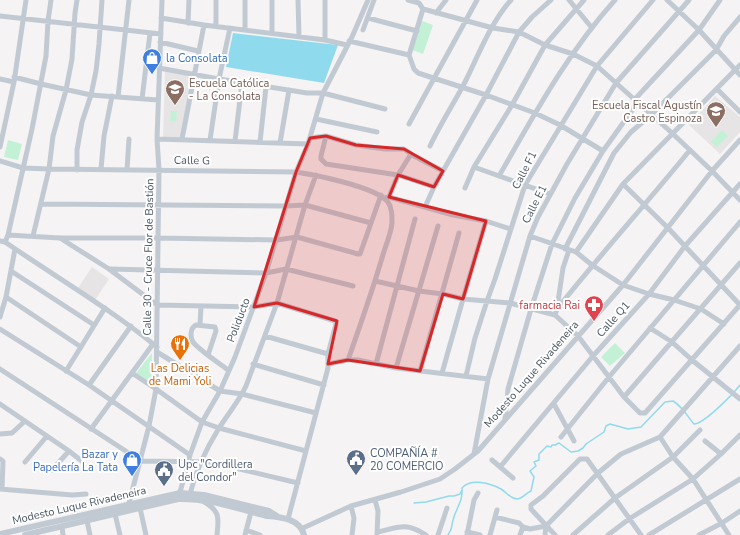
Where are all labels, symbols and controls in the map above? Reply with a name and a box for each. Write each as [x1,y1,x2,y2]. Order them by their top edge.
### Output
shop icon: la Consolata [141,47,163,75]
place label: la Consolata [166,51,228,66]
place label: Escuela Católica - La Consolata [189,76,269,104]
school or university icon: Escuela Católica - La Consolata [164,78,186,106]
place label: Escuela Fiscal Agustín Castro Espinoza [592,98,702,126]
school or university icon: Escuela Fiscal Agustín Castro Espinoza [705,100,727,128]
street label: Calle F1 [508,149,540,192]
street label: Calle G [174,153,210,168]
street label: Calle 30 - Cruce Flor de Bastión [140,178,157,336]
street label: Calle E1 [518,182,550,226]
pharmacy icon: farmacia Rai [583,294,605,322]
street label: Poliducto [223,296,254,344]
place label: farmacia Rai [519,298,580,313]
street label: Calle Q1 [593,298,633,340]
street label: Modesto Luque Rivadeneira [481,318,582,431]
restaurant icon: Las Delicias de Mami Yoli [169,333,191,361]
place label: Las Delicias de Mami Yoli [149,361,211,389]
place label: COMPAÑÍA # 20 COMERCIO [370,445,443,474]
place label: Bazar y Papelería La Tata [33,447,118,475]
public building icon: COMPAÑÍA # 20 COMERCIO [345,448,367,476]
shop icon: Bazar y Papelería La Tata [121,449,143,477]
place label: Upc "Cordillera del Condor" [178,457,253,485]
public building icon: Upc "Cordillera del Condor" [153,459,175,487]
street label: Modesto Luque Rivadeneira [11,483,148,528]

